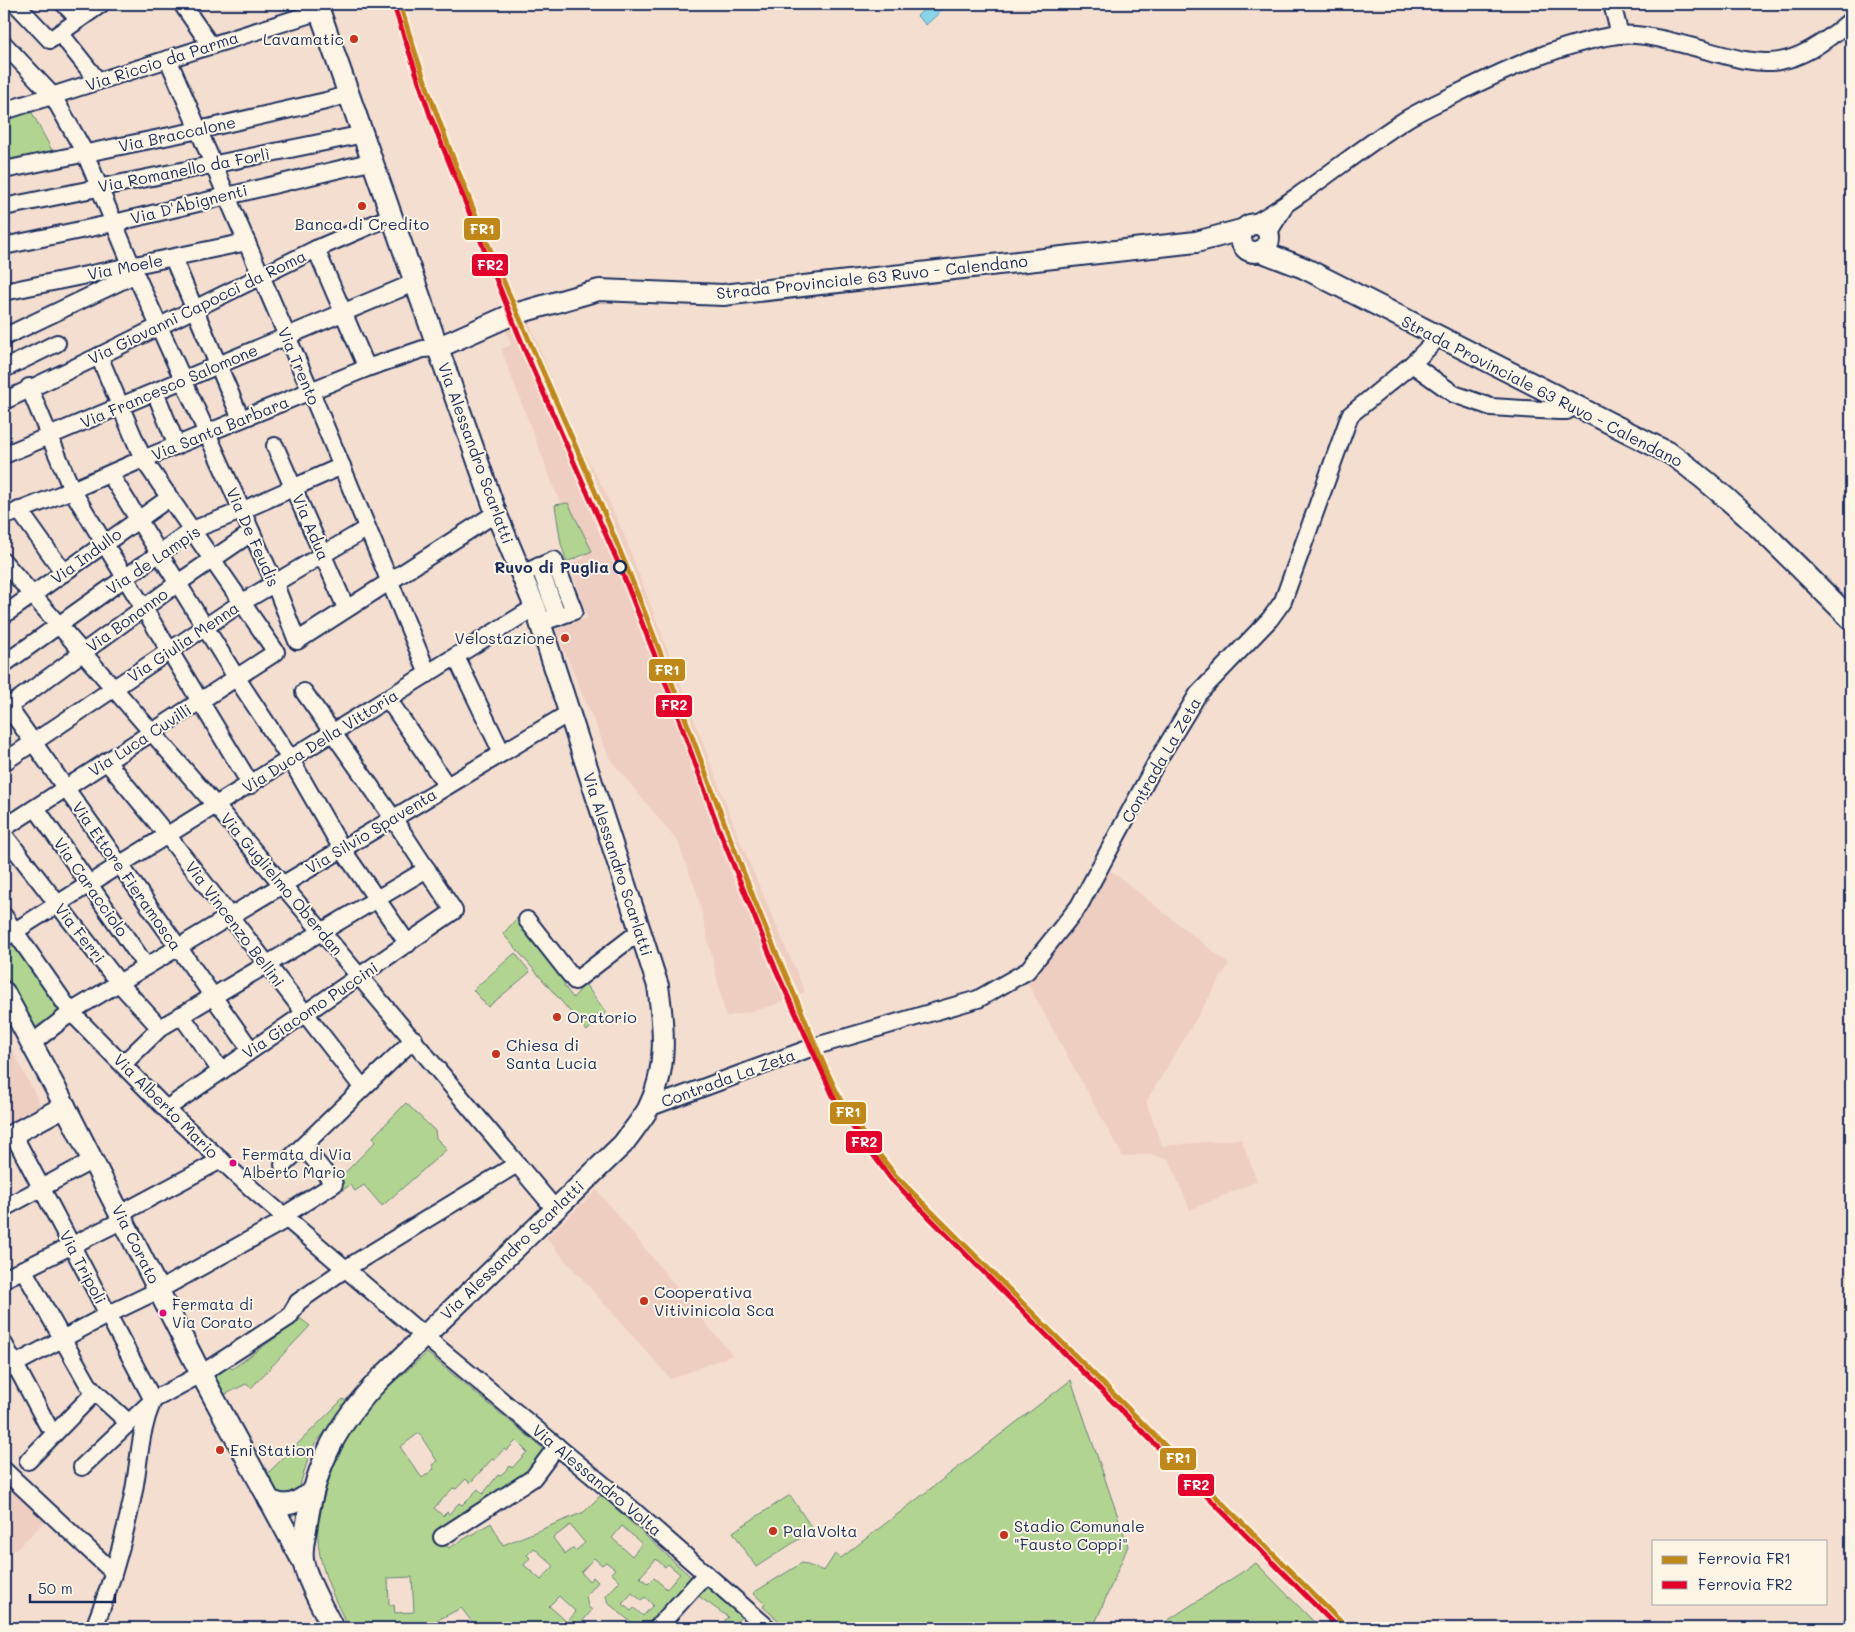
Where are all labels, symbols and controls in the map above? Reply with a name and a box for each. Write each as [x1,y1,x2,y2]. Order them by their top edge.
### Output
street label: Via Riccio da Parma [83,26,241,95]
place label: Lavamatic [263,28,344,49]
marker: Lavamatic [348,33,360,45]
street label: Via Braccalone [116,111,237,156]
street label: Via Romanello da Forlì [96,143,272,197]
street label: Via D'Abignenti [128,179,250,228]
marker: Banca di Credito [356,200,368,212]
place label: Banca di Credito [295,213,429,234]
line badge: FR1 [463,217,501,241]
text: FR1 [470,219,494,238]
street label: Via Giovanni Capocci da Roma [84,245,309,369]
street label: Via Moele [85,249,164,284]
street label: Strada Provinciale 63 Ruvo - Calendano [715,250,1029,303]
line badge: FR2 [471,253,509,277]
text: FR2 [477,255,503,274]
street label: Strada Provinciale 63 Ruvo - Calendano [1398,310,1686,471]
street label: Via Trento [274,324,325,408]
street label: Via Francesco Salomone [77,339,261,432]
street label: Via Alessandro Scarlatti [434,359,519,547]
street label: Via Santa Barbara [148,390,292,465]
street label: Via De Feudis [222,484,285,590]
street label: Via Adua [288,490,335,563]
street label: Via de Lampis [102,520,204,599]
street label: Via Indullo [46,523,125,588]
place label: Ruvo di Puglia [494,556,609,577]
marker: Ruvo di Puglia [613,560,627,574]
street label: Via Bonanno [82,583,172,656]
street label: Via Giulia Menna [123,596,243,687]
place label: Velostazione [454,627,555,648]
marker: Velostazione [559,632,571,644]
line badge: FR1 [648,658,686,682]
text: FR1 [655,660,679,679]
street label: Via Duca Della Vittoria [238,684,402,797]
street label: Contrada La Zeta [1116,693,1205,826]
line badge: FR2 [655,694,693,718]
text: FR2 [661,695,687,714]
street label: Via Luca Cuvilli [84,699,195,781]
street label: Via Alessandro Scarlatti [579,769,658,958]
street label: Via Silvio Spaventa [301,783,440,878]
street label: Via Ettore Fieramosca [68,797,187,954]
street label: Via Guglielmo Oberdan [216,808,348,959]
street label: Via Caracciolo [49,833,133,940]
street label: Via Vincenzo Bellini [181,856,290,991]
street label: Via Ferri [51,899,110,967]
street label: Via Giacomo Puccini [238,956,382,1063]
place label: Oratorio [567,1006,637,1027]
marker: Oratorio [551,1011,563,1023]
place label: Chiesa di Santa Lucia [506,1034,597,1073]
street label: Contrada La Zeta [658,1044,798,1112]
marker: Chiesa di Santa Lucia [490,1048,502,1060]
street label: Via Alberto Mario [109,1049,223,1163]
line badge: FR1 [829,1101,867,1125]
text: FR1 [836,1102,860,1121]
line badge: FR2 [845,1130,883,1154]
text: FR2 [851,1132,877,1151]
place label: Fermata di Via Alberto Mario [242,1144,352,1182]
marker: Fermata di Via Alberto Mario [228,1158,238,1168]
street label: Via Alessandro Scarlatti [435,1175,588,1324]
street label: Via Corato [108,1201,165,1287]
street label: Via Tripoli [55,1226,112,1307]
place label: Cooperativa Vitivinicola Sca [654,1281,775,1320]
place label: Fermata di Via Corato [172,1294,253,1332]
marker: Cooperativa Vitivinicola Sca [638,1295,650,1307]
marker: Fermata di Via Corato [158,1308,168,1318]
street label: Via Alessandro Volta [528,1419,667,1540]
place label: Eni Station [230,1439,314,1460]
marker: Eni Station [214,1444,226,1456]
line badge: FR1 [1159,1447,1197,1471]
text: FR1 [1166,1448,1190,1467]
line badge: FR2 [1177,1473,1215,1497]
text: FR2 [1183,1475,1209,1494]
place label: Stadio Comunale "Fausto Coppi" [1014,1515,1145,1554]
place label: PalaVolta [783,1520,858,1541]
marker: PalaVolta [767,1525,779,1537]
marker: Stadio Comunale "Fausto Coppi" [998,1529,1010,1541]
legend [1652,1540,1828,1604]
text: Ferrovia FR1 [1698,1548,1791,1568]
scale bar [30,1572,115,1604]
text: Ferrovia FR2 [1698,1574,1793,1594]
text: 50 m [38,1578,73,1598]

